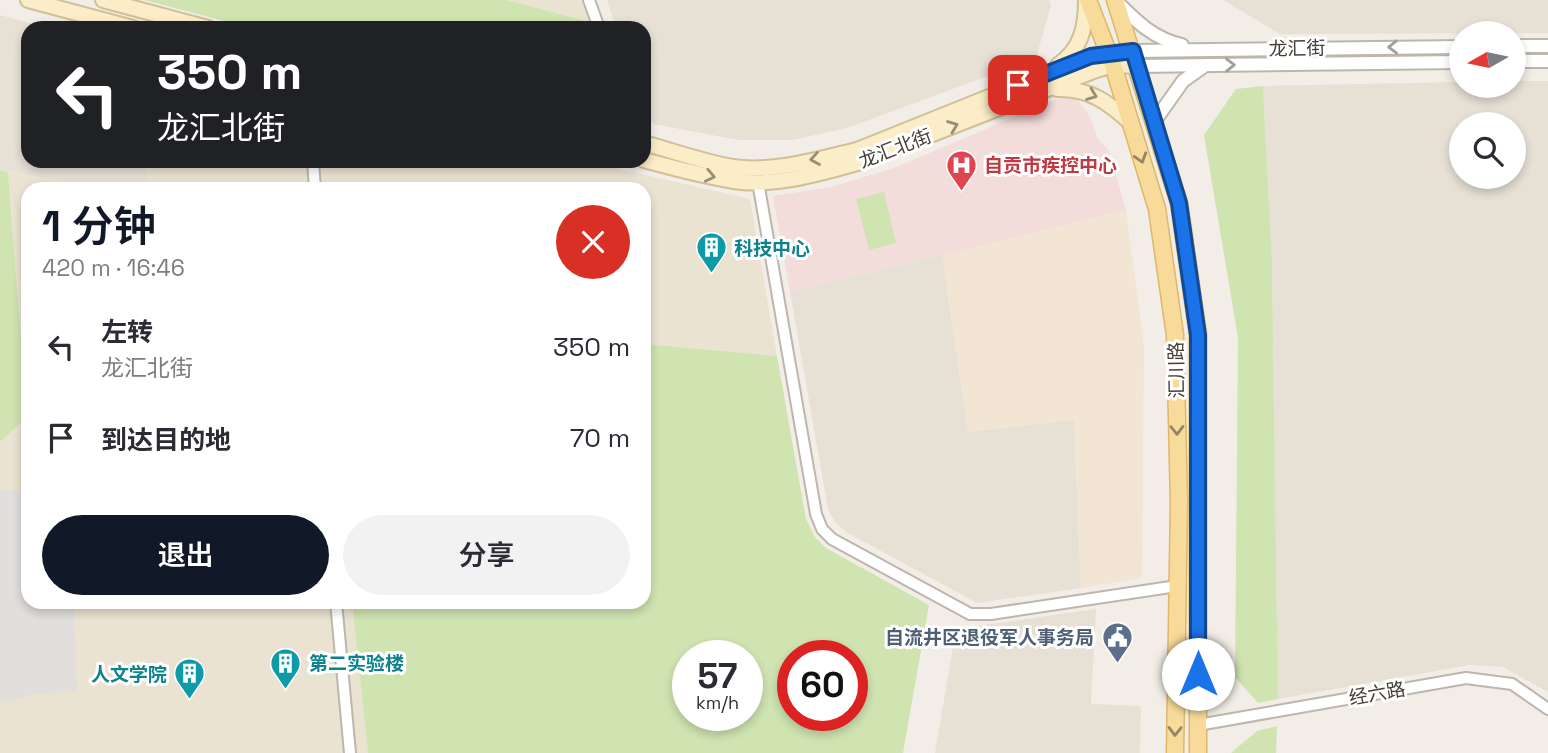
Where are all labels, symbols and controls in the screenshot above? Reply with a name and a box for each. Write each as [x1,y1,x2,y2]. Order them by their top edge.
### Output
north arrow [1449,21,1526,98]
map controls [1449,21,1526,189]
street label: 龙汇街 [1268,36,1326,61]
one-way arrow [1387,40,1398,55]
text: 350 m [157,41,302,103]
icon: left [42,49,133,140]
pin [988,55,1048,115]
one-way arrow [1225,57,1236,73]
icon: arrive [999,66,1037,104]
one-way arrow [1085,87,1097,101]
text: 龙汇北街 [157,108,285,148]
button: search [1449,112,1526,189]
one-way arrow [946,120,958,134]
street label: 龙汇北街 [855,123,935,174]
hospital icon: 自贡市疾控中心 [944,148,978,192]
one-way arrow [809,151,821,166]
one-way arrow [1133,151,1147,163]
place label: 自贡市疾控中心 [984,153,1117,178]
one-way arrow [704,167,716,182]
text: 1 分钟 [42,200,156,253]
button: close [556,205,630,279]
building icon: 科技中心 [694,231,728,275]
place label: 科技中心 [734,236,810,261]
text: 420 m · 16:46 [42,253,185,283]
text: 左转 [101,315,153,349]
icon: left [42,328,80,366]
text: 350 m [553,330,630,364]
street label: 汇川路 [1164,341,1189,399]
text: 龙汇北街 [101,353,193,383]
icon: arrive [42,419,80,457]
text: 70 m [570,421,630,455]
text: 到达目的地 [101,423,231,457]
one-way arrow [1169,426,1185,436]
button: 退出 [42,515,329,595]
button: 分享 [343,515,630,595]
public building icon: 自流井区退役军人事务局 [1100,620,1134,664]
place label: 自流井区退役军人事务局 [885,625,1094,650]
position arrow [1161,637,1235,711]
speed limit sign: 60 [777,640,868,731]
building icon: 第二实验楼 [269,646,303,690]
place label: 第二实验楼 [309,651,404,676]
text: 57 [698,654,737,698]
building icon: 人文学院 [173,657,207,701]
place label: 人文学院 [91,662,167,687]
street label: 经六路 [1347,676,1407,711]
text: km/h [696,691,739,714]
one-way arrow [1167,726,1183,737]

